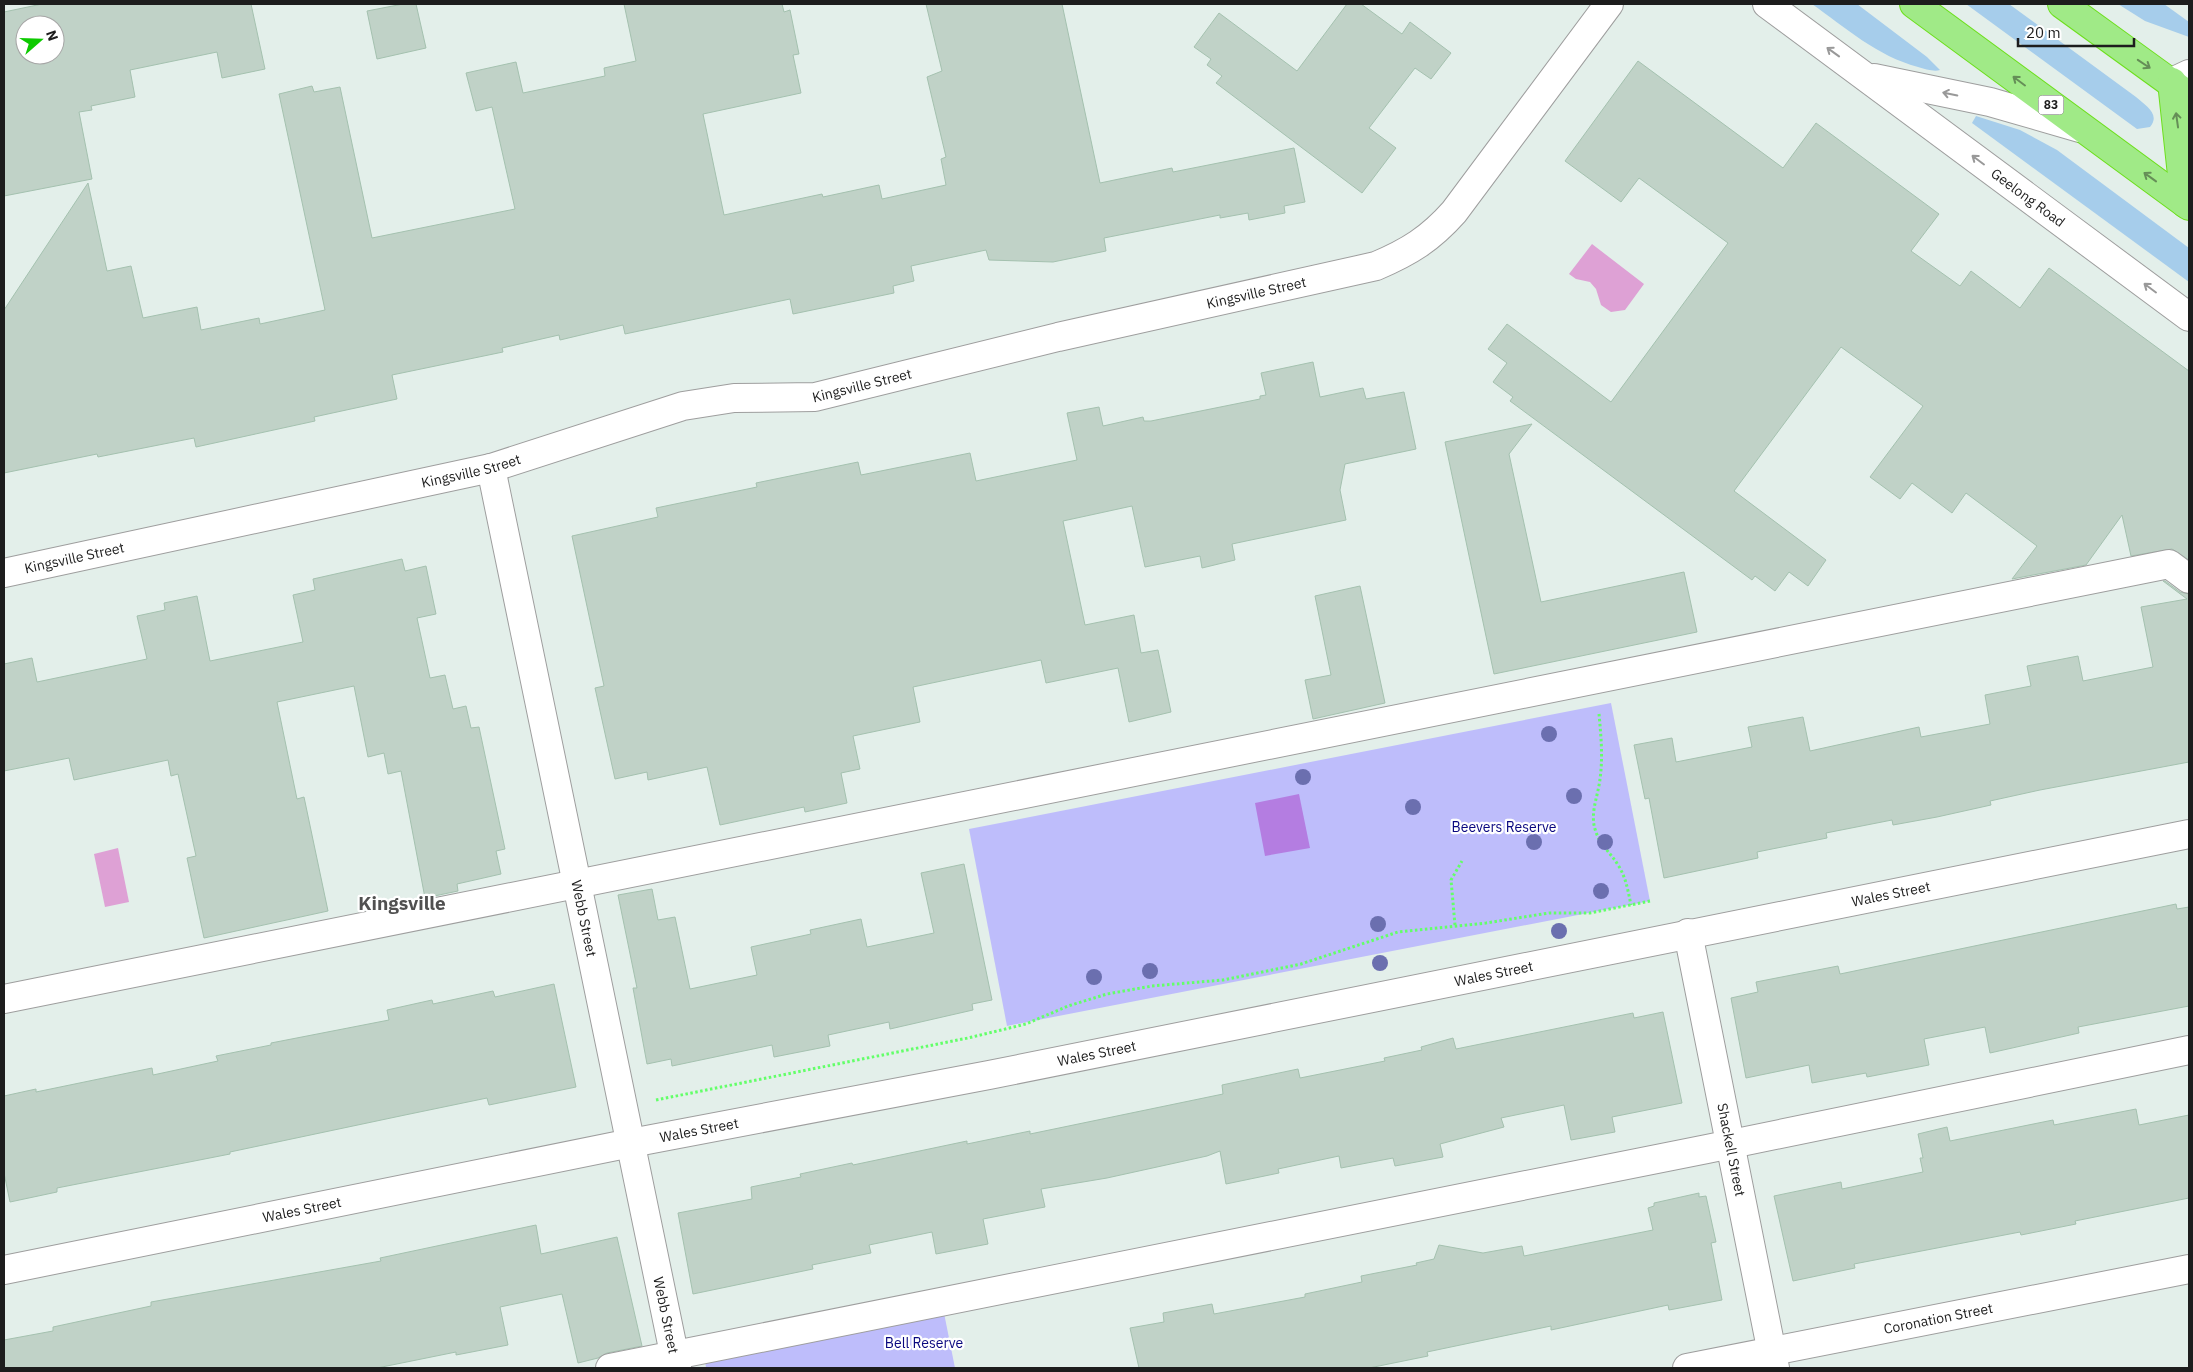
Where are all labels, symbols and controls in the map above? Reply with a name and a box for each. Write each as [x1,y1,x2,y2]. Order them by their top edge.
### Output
north arrow [15,15,65,65]
scale bar [2018,15,2134,47]
text: 20 m [2026,23,2061,42]
text: N [42,28,62,43]
one-way arrow [1827,47,1841,57]
one-way arrow [2137,59,2151,69]
one-way arrow [2013,76,2026,87]
one-way arrow [1942,89,1958,98]
road number: 83 [2038,96,2064,114]
one-way arrow [2171,112,2181,128]
one-way arrow [1972,154,1985,165]
street label: Geelong Road [1987,164,2069,231]
one-way arrow [2144,172,2157,183]
street label: Kingsville Street [1205,273,1308,313]
one-way arrow [2143,283,2157,293]
street label: Kingsville Street [810,364,914,406]
street label: Kingsville Street [420,450,523,492]
street label: Kingsville Street [23,538,126,577]
park label: Beevers Reserve [1452,818,1557,836]
street label: Wales Street [1850,877,1932,911]
street label: Webb Street [567,878,601,959]
district label: Kingsville [358,891,446,915]
street label: Wales Street [1453,957,1535,990]
street label: Wales Street [1056,1037,1138,1070]
street label: Shackell Street [1713,1101,1749,1198]
street label: Wales Street [658,1114,740,1146]
street label: Wales Street [261,1193,343,1226]
street label: Webb Street [649,1275,683,1355]
street label: Coronation Street [1882,1299,1994,1338]
park label: Bell Reserve [885,1334,963,1352]

